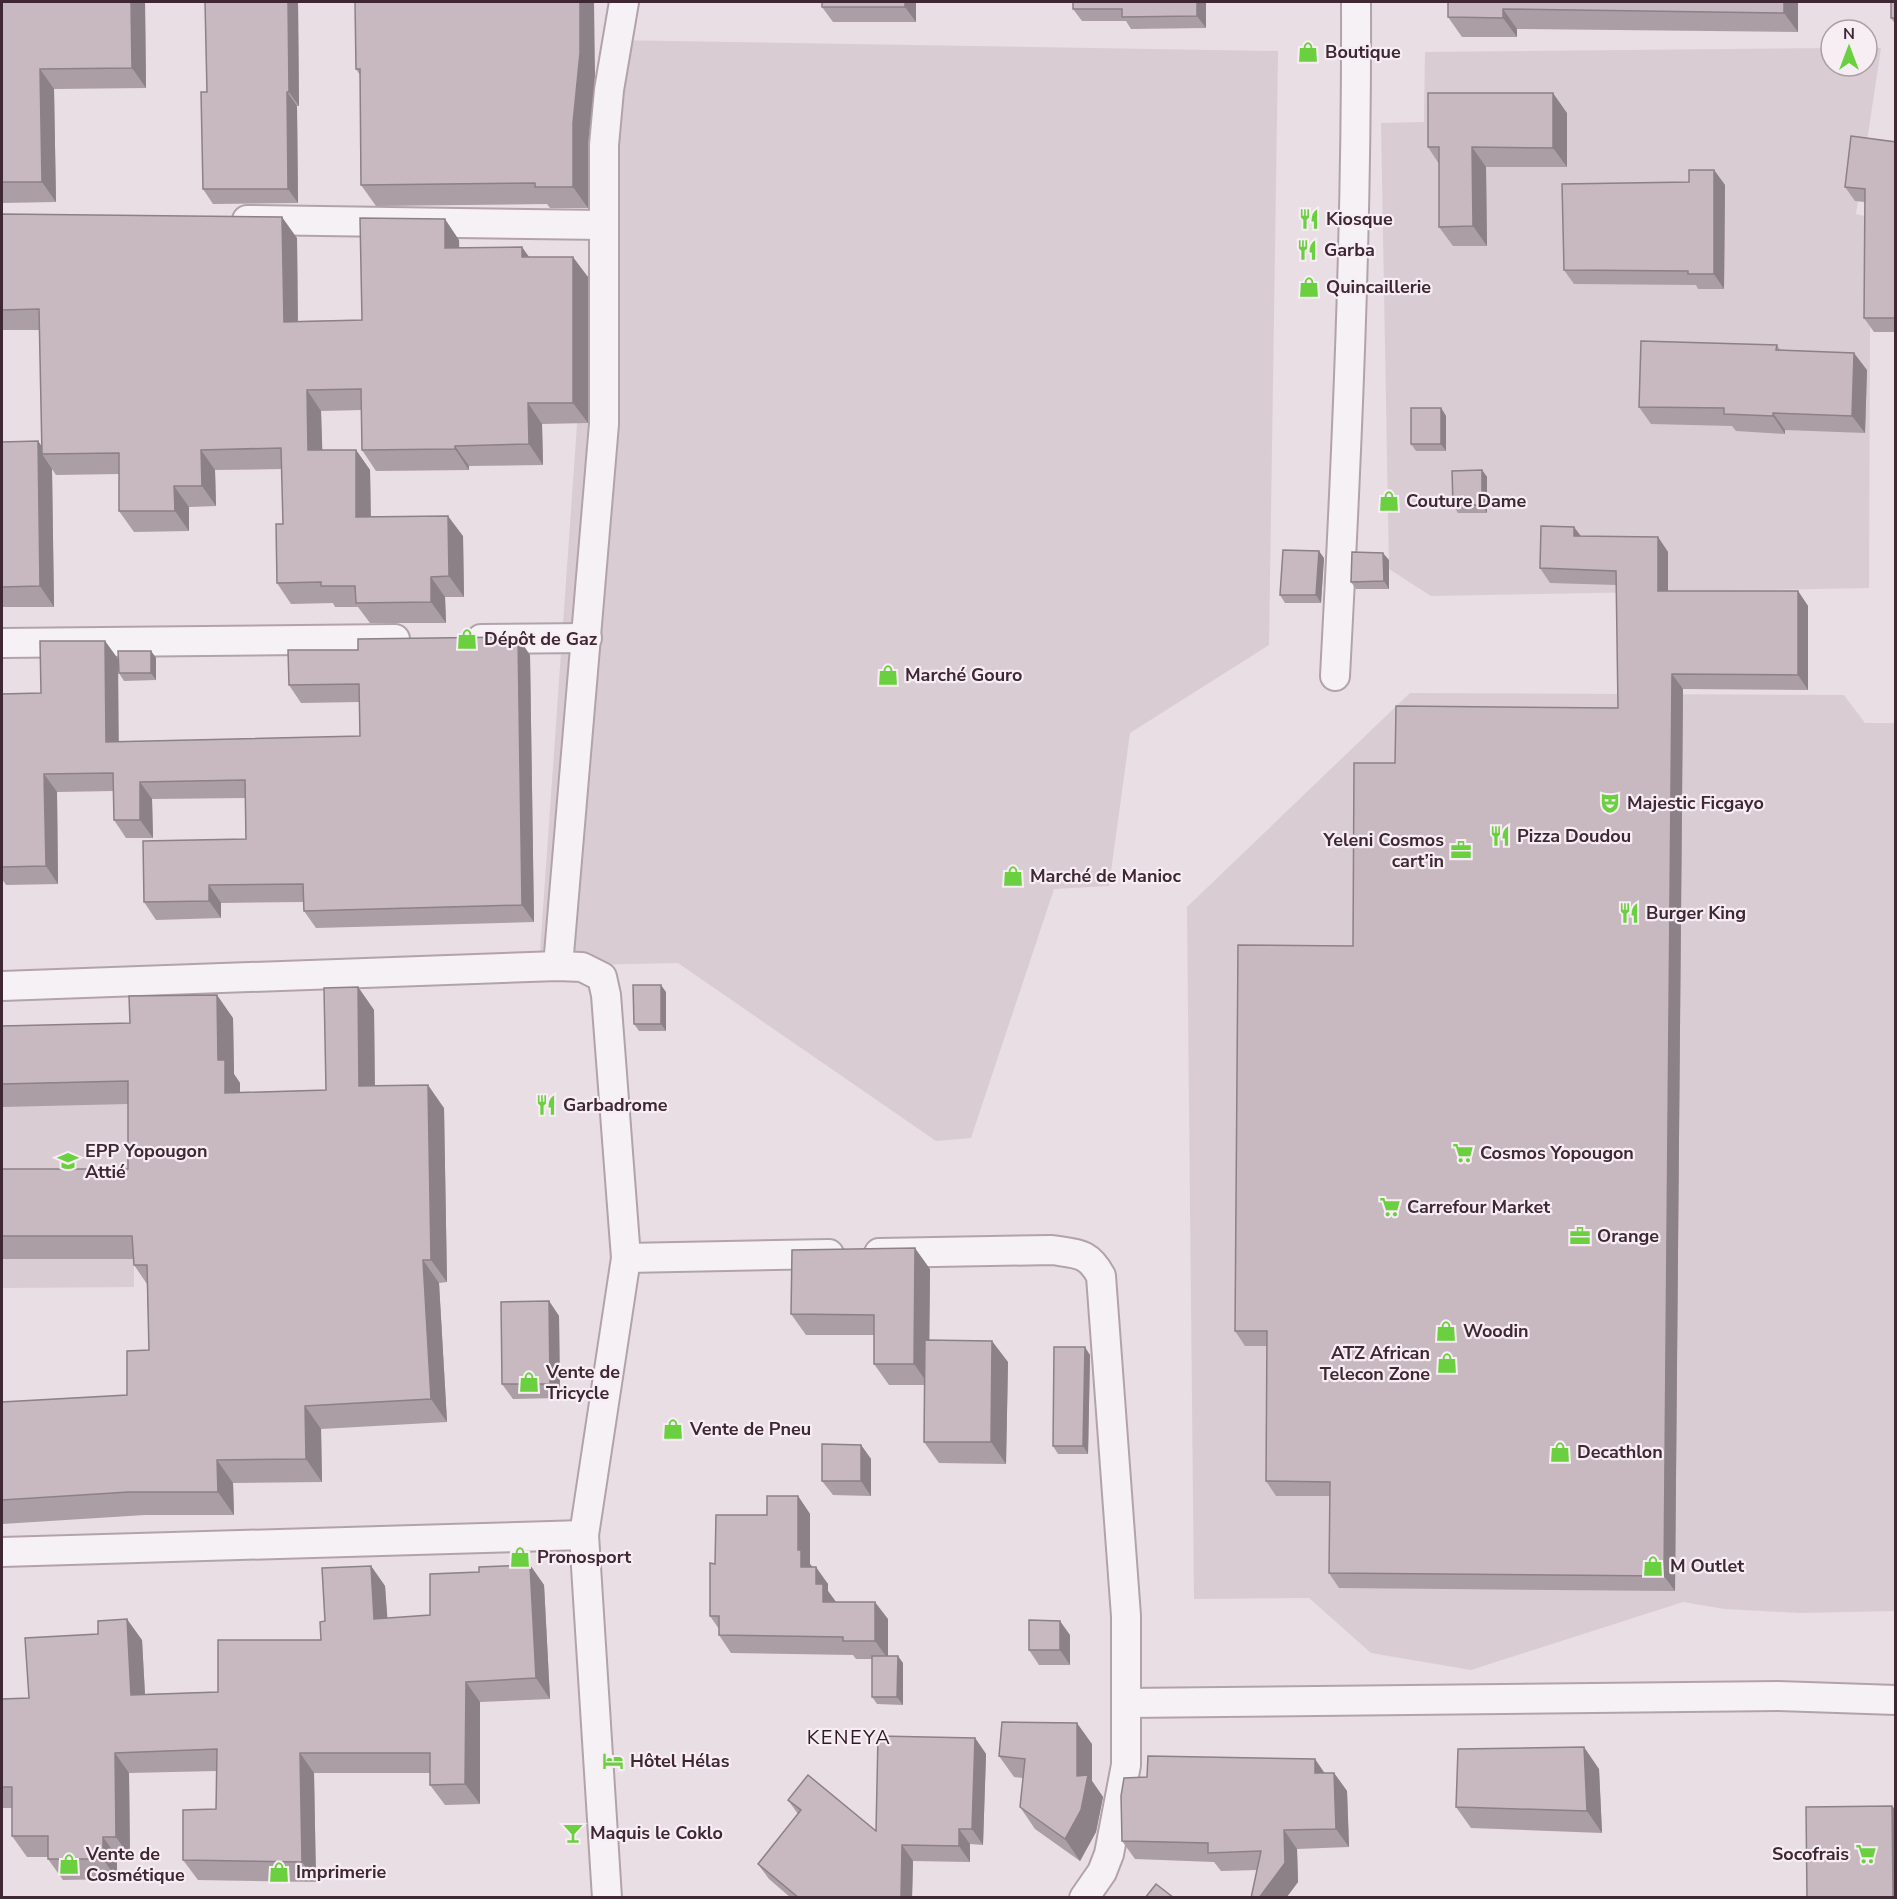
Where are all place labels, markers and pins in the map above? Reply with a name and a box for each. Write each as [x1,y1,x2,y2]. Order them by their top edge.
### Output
shop icon: Boutique [1296,40,1320,64]
place label: Boutique [1325,40,1401,64]
restaurant icon: Kiosque [1297,207,1321,231]
place label: Kiosque [1326,207,1393,231]
restaurant icon: Garba [1295,238,1319,262]
place label: Garba [1324,238,1375,262]
shop icon: Quincaillerie [1297,275,1321,299]
place label: Quincaillerie [1326,275,1431,299]
shop icon: Couture Dame [1377,489,1401,513]
place label: Couture Dame [1406,489,1527,513]
shop icon: Dépôt de Gaz [455,627,479,651]
place label: Dépôt de Gaz [484,627,598,651]
shop icon: Marché Gouro [876,663,900,687]
place label: Marché Gouro [905,663,1022,687]
theatre icon: Majestic Ficgayo [1598,791,1622,815]
place label: Majestic Ficgayo [1627,791,1764,815]
restaurant icon: Pizza Doudou [1488,824,1512,848]
place label: Pizza Doudou [1517,824,1631,848]
place label: Yeleni Cosmos cart’in [1323,828,1444,873]
office icon: Yeleni Cosmos cart’in [1449,838,1473,862]
shop icon: Marché de Manioc [1001,864,1025,888]
place label: Marché de Manioc [1030,864,1181,888]
restaurant icon: Burger King [1617,901,1641,925]
place label: Burger King [1646,901,1746,925]
restaurant icon: Garbadrome [534,1093,558,1117]
place label: Garbadrome [563,1093,668,1117]
place label: EPP Yopougon Attié [85,1139,207,1184]
supermarket icon: Cosmos Yopougon [1451,1141,1475,1165]
place label: Cosmos Yopougon [1480,1141,1634,1165]
school or university icon: EPP Yopougon Attié [56,1149,80,1173]
supermarket icon: Carrefour Market [1378,1195,1402,1219]
place label: Carrefour Market [1407,1195,1550,1219]
office icon: Orange [1568,1224,1592,1248]
place label: Orange [1597,1224,1659,1248]
shop icon: Woodin [1434,1319,1458,1343]
place label: Woodin [1463,1319,1529,1343]
place label: ATZ African Telecon Zone [1320,1341,1430,1386]
shop icon: ATZ African Telecon Zone [1435,1351,1459,1375]
place label: Vente de Tricycle [545,1360,620,1405]
shop icon: Vente de Tricycle [517,1370,541,1394]
shop icon: Vente de Pneu [661,1417,685,1441]
place label: Vente de Pneu [689,1417,811,1441]
shop icon: Decathlon [1548,1440,1572,1464]
place label: Decathlon [1577,1440,1663,1464]
shop icon: Pronosport [508,1545,532,1569]
place label: Pronosport [537,1545,631,1569]
shop icon: M Outlet [1641,1554,1665,1578]
place label: M Outlet [1670,1554,1744,1578]
hotel icon: Hôtel Hélas [601,1749,625,1773]
place label: Hôtel Hélas [630,1749,730,1773]
bar icon: Maquis le Coklo [561,1821,585,1845]
place label: Maquis le Coklo [590,1821,723,1845]
place label: Vente de Cosmétique [85,1842,185,1887]
place label: Socofrais [1772,1842,1849,1866]
supermarket icon: Socofrais [1854,1842,1878,1866]
shop icon: Vente de Cosmétique [57,1852,81,1876]
shop icon: Imprimerie [267,1860,291,1884]
place label: Imprimerie [296,1860,386,1884]

